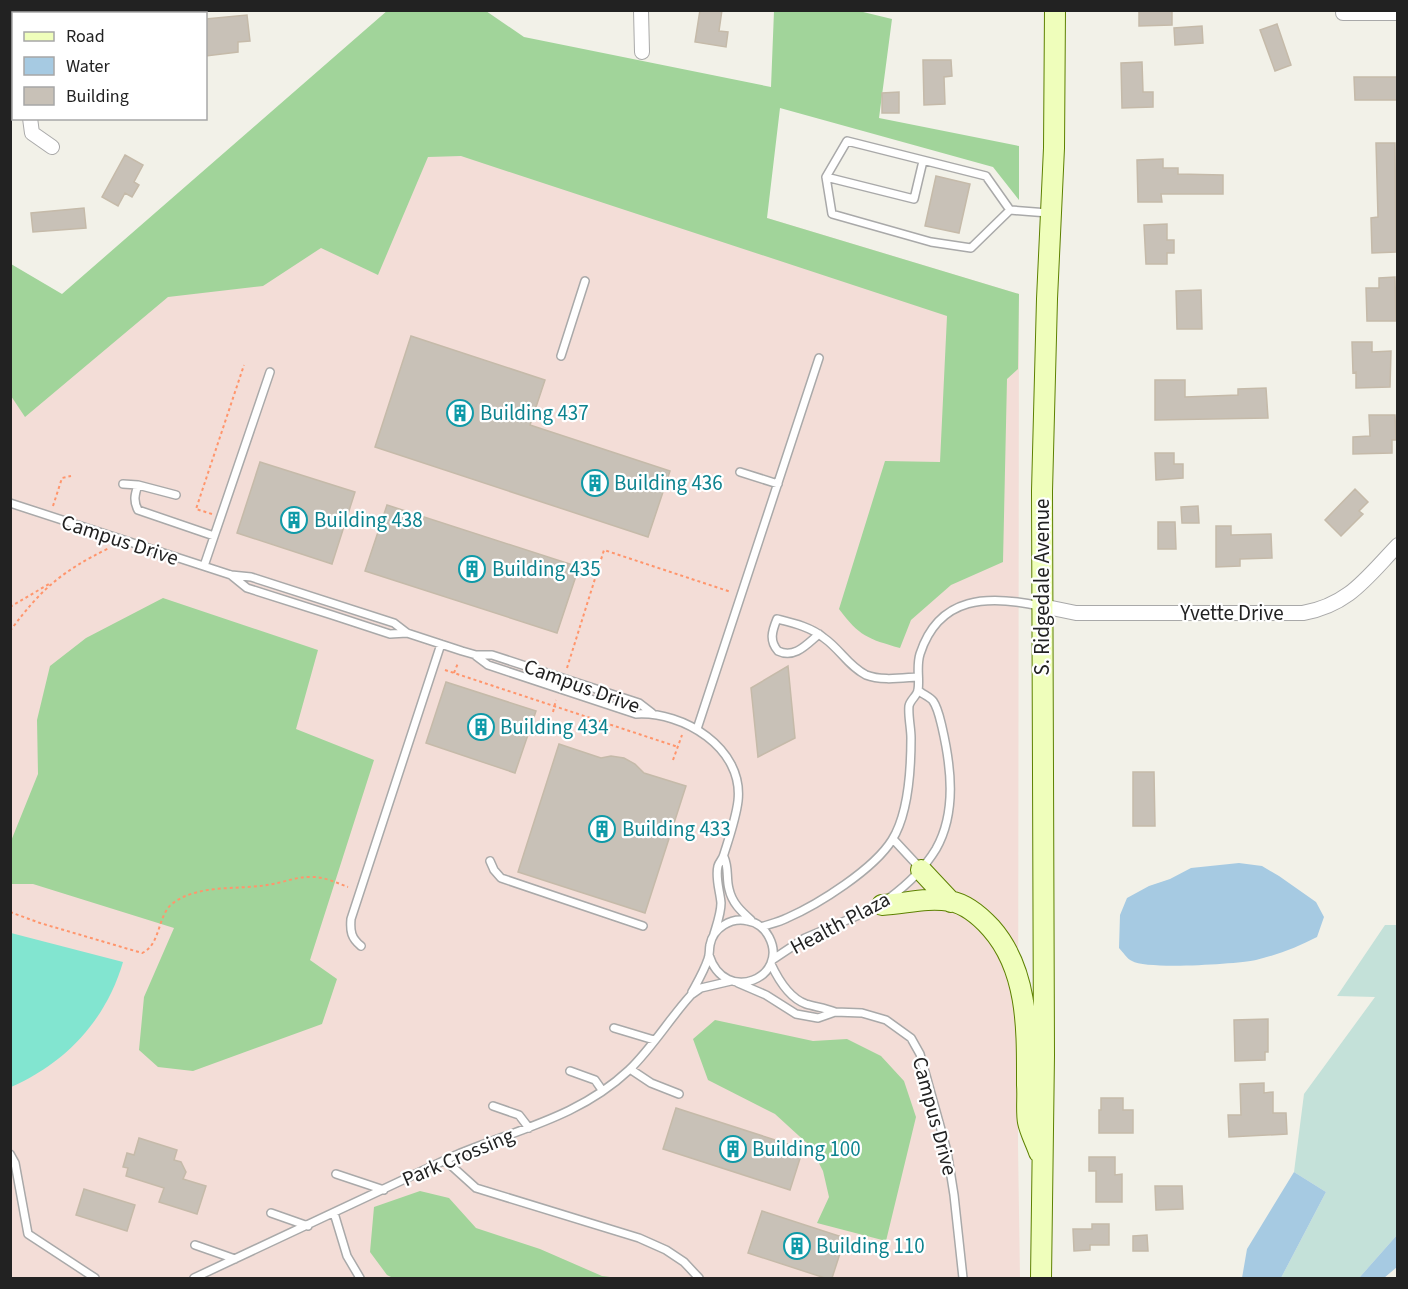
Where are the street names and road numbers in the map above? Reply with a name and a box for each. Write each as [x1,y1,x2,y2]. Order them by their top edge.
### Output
street label: S. Ridgedale Avenue [1027,498,1057,676]
street label: Campus Drive [58,507,182,573]
street label: Yvette Drive [1179,598,1284,628]
street label: Campus Drive [520,651,644,721]
street label: Health Plaza [785,884,895,962]
street label: Campus Drive [905,1053,965,1179]
street label: Park Crossing [398,1120,519,1194]

